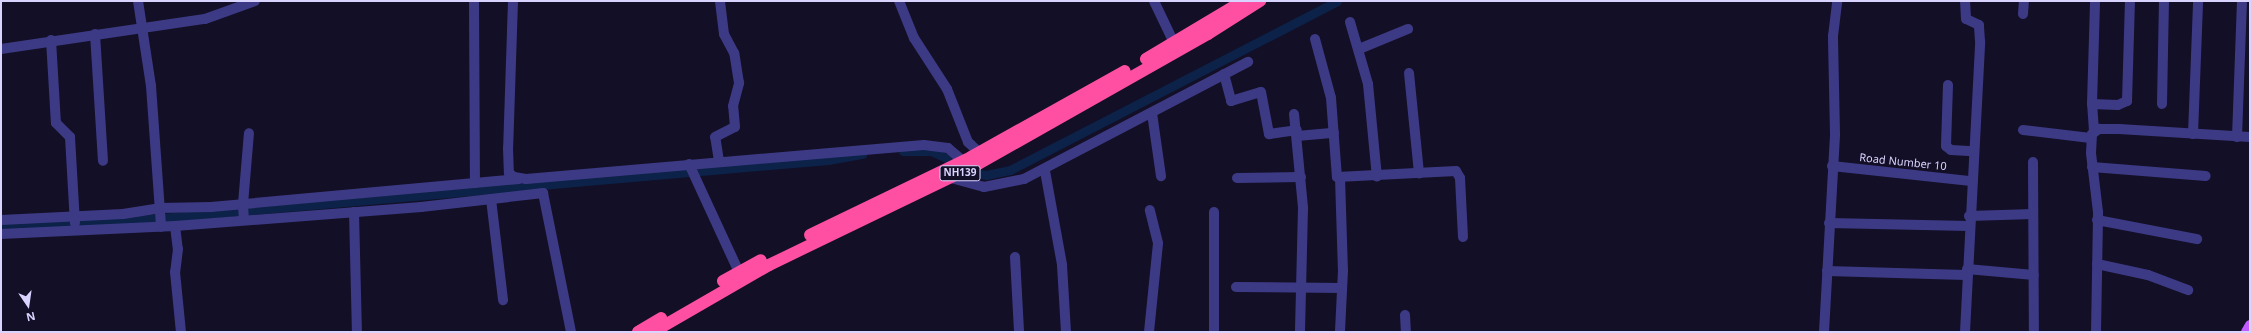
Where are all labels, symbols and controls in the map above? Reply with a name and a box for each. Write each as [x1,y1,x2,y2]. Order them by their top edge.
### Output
street label: Road Number 10 [1859,151,1947,173]
road number: NH139 [939,165,981,181]
north arrow [8,285,48,325]
text: N [25,309,37,325]

